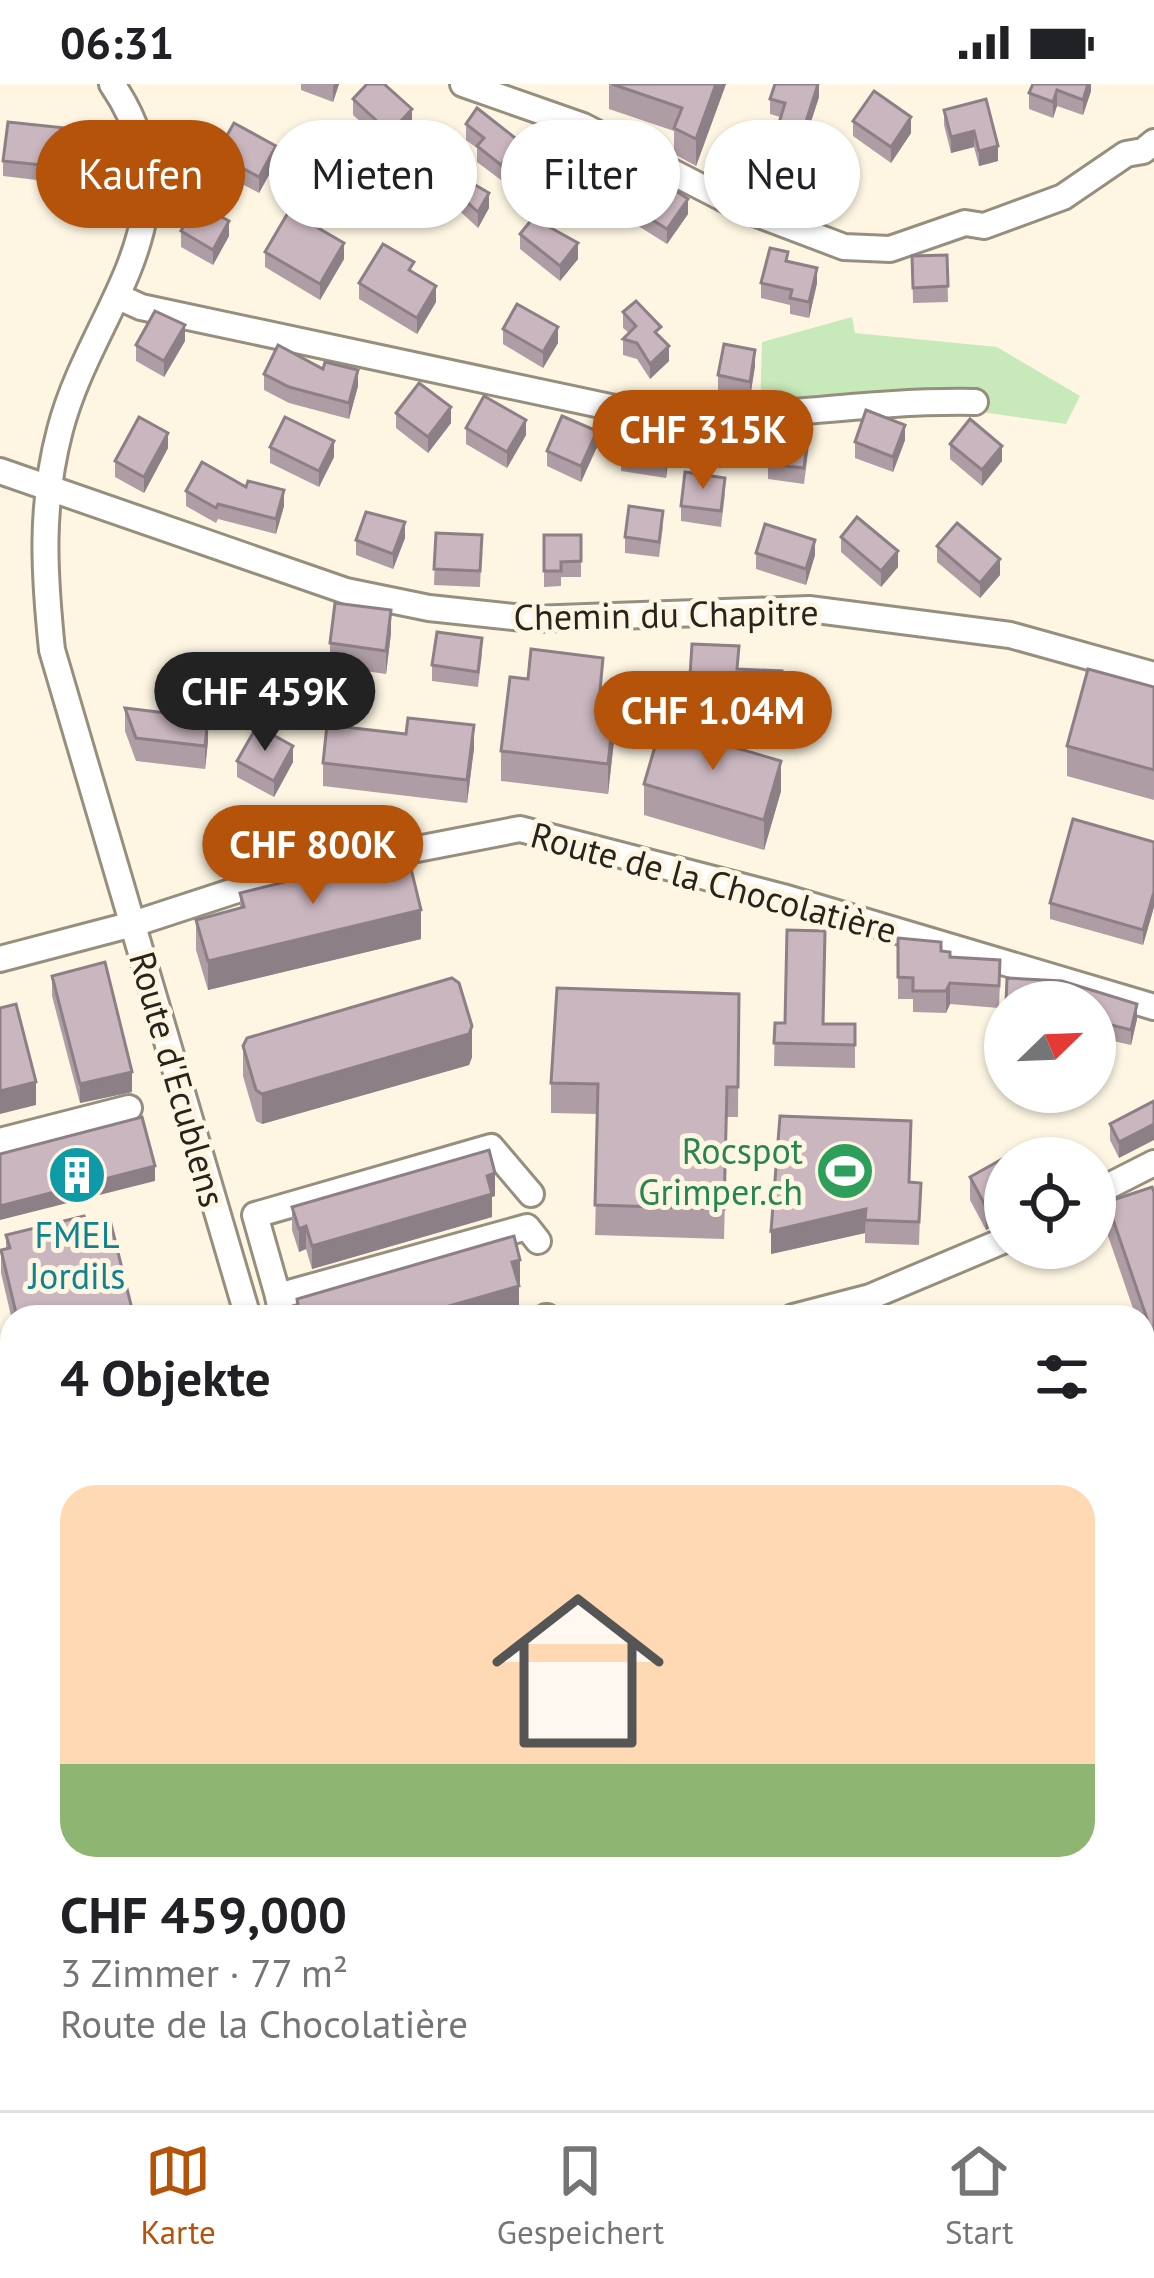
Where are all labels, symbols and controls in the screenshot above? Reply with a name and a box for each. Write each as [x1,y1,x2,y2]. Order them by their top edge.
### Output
text: 06:31 [60,13,174,71]
chip: Kaufen [36,120,245,228]
chip: Mieten [269,120,477,228]
chip: Filter [501,120,680,228]
chip: Neu [704,120,860,228]
pin: CHF 315K [579,390,827,492]
text: CHF 315K [619,403,787,454]
street label: Chemin du Chapitre [513,588,819,640]
pin: CHF 459K [141,652,389,754]
text: CHF 459K [181,665,349,716]
pin: CHF 1.04M [576,671,850,773]
text: CHF 1.04M [621,684,805,735]
pin: CHF 800K [189,805,437,907]
street label: Route de la Chocolatière [526,811,902,953]
text: CHF 800K [229,818,397,869]
street label: Route d'Ecublens [119,946,237,1212]
north arrow [984,981,1116,1113]
map controls [984,981,1116,1269]
place label: Rocspot Grimper.ch [638,1127,803,1215]
button: locate [984,1137,1116,1269]
sports icon: Rocspot Grimper.ch [814,1140,876,1202]
building icon: FMEL Jordils [46,1144,108,1206]
place label: FMEL Jordils [27,1211,125,1299]
text: 4 Objekte [60,1344,271,1410]
icon: filters [1029,1344,1095,1410]
icon: home [470,1563,686,1779]
text: CHF 459,000 [60,1881,347,1947]
text: 3 Zimmer · 77 m² [60,1947,348,1998]
text: Route de la Chocolatière [60,1998,468,2049]
tab: Karte [140,2138,216,2253]
tab: Gespeichert [497,2138,664,2253]
tab: Start [945,2138,1014,2253]

